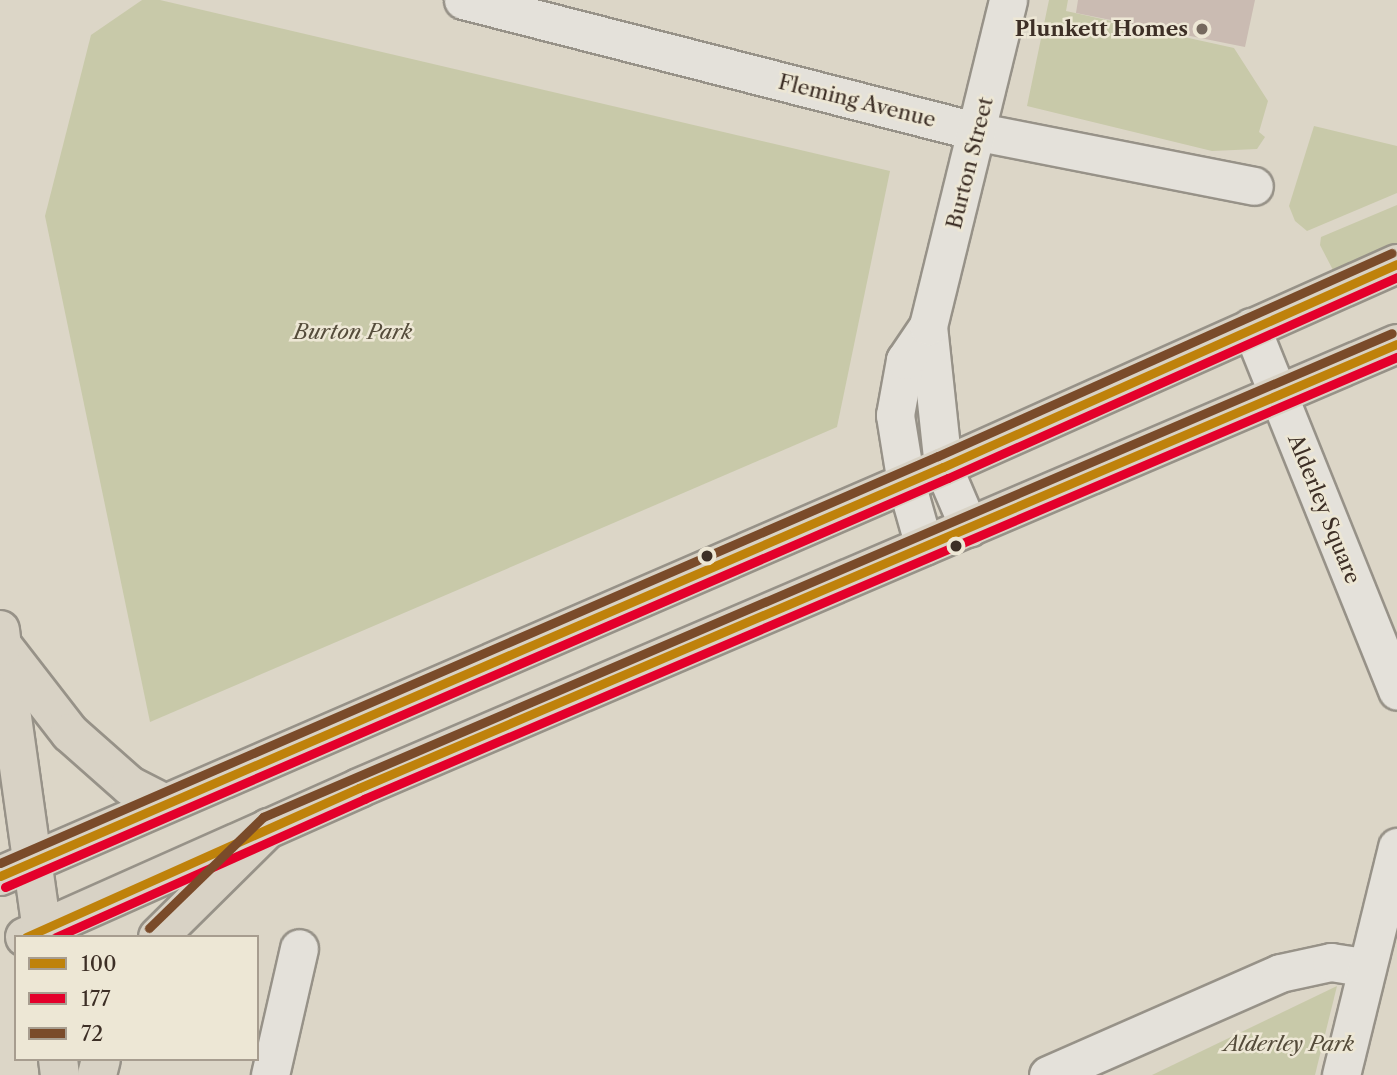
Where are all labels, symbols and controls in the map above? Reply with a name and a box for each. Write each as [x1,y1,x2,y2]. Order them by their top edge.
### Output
place label: Plunkett Homes [1015,16,1188,42]
marker: Plunkett Homes [1194,21,1210,37]
street label: Fleming Avenue [775,69,939,133]
street label: Burton Street [941,94,999,232]
park label: Burton Park [294,319,412,345]
street label: Alderley Square [1282,430,1366,588]
unlabelled marker [949,539,963,553]
unlabelled marker [700,549,714,563]
legend [14,935,259,1061]
text: 100 [81,951,116,976]
text: 177 [81,986,111,1011]
text: 72 [81,1021,103,1046]
park label: Alderley Park [1224,1031,1354,1057]

